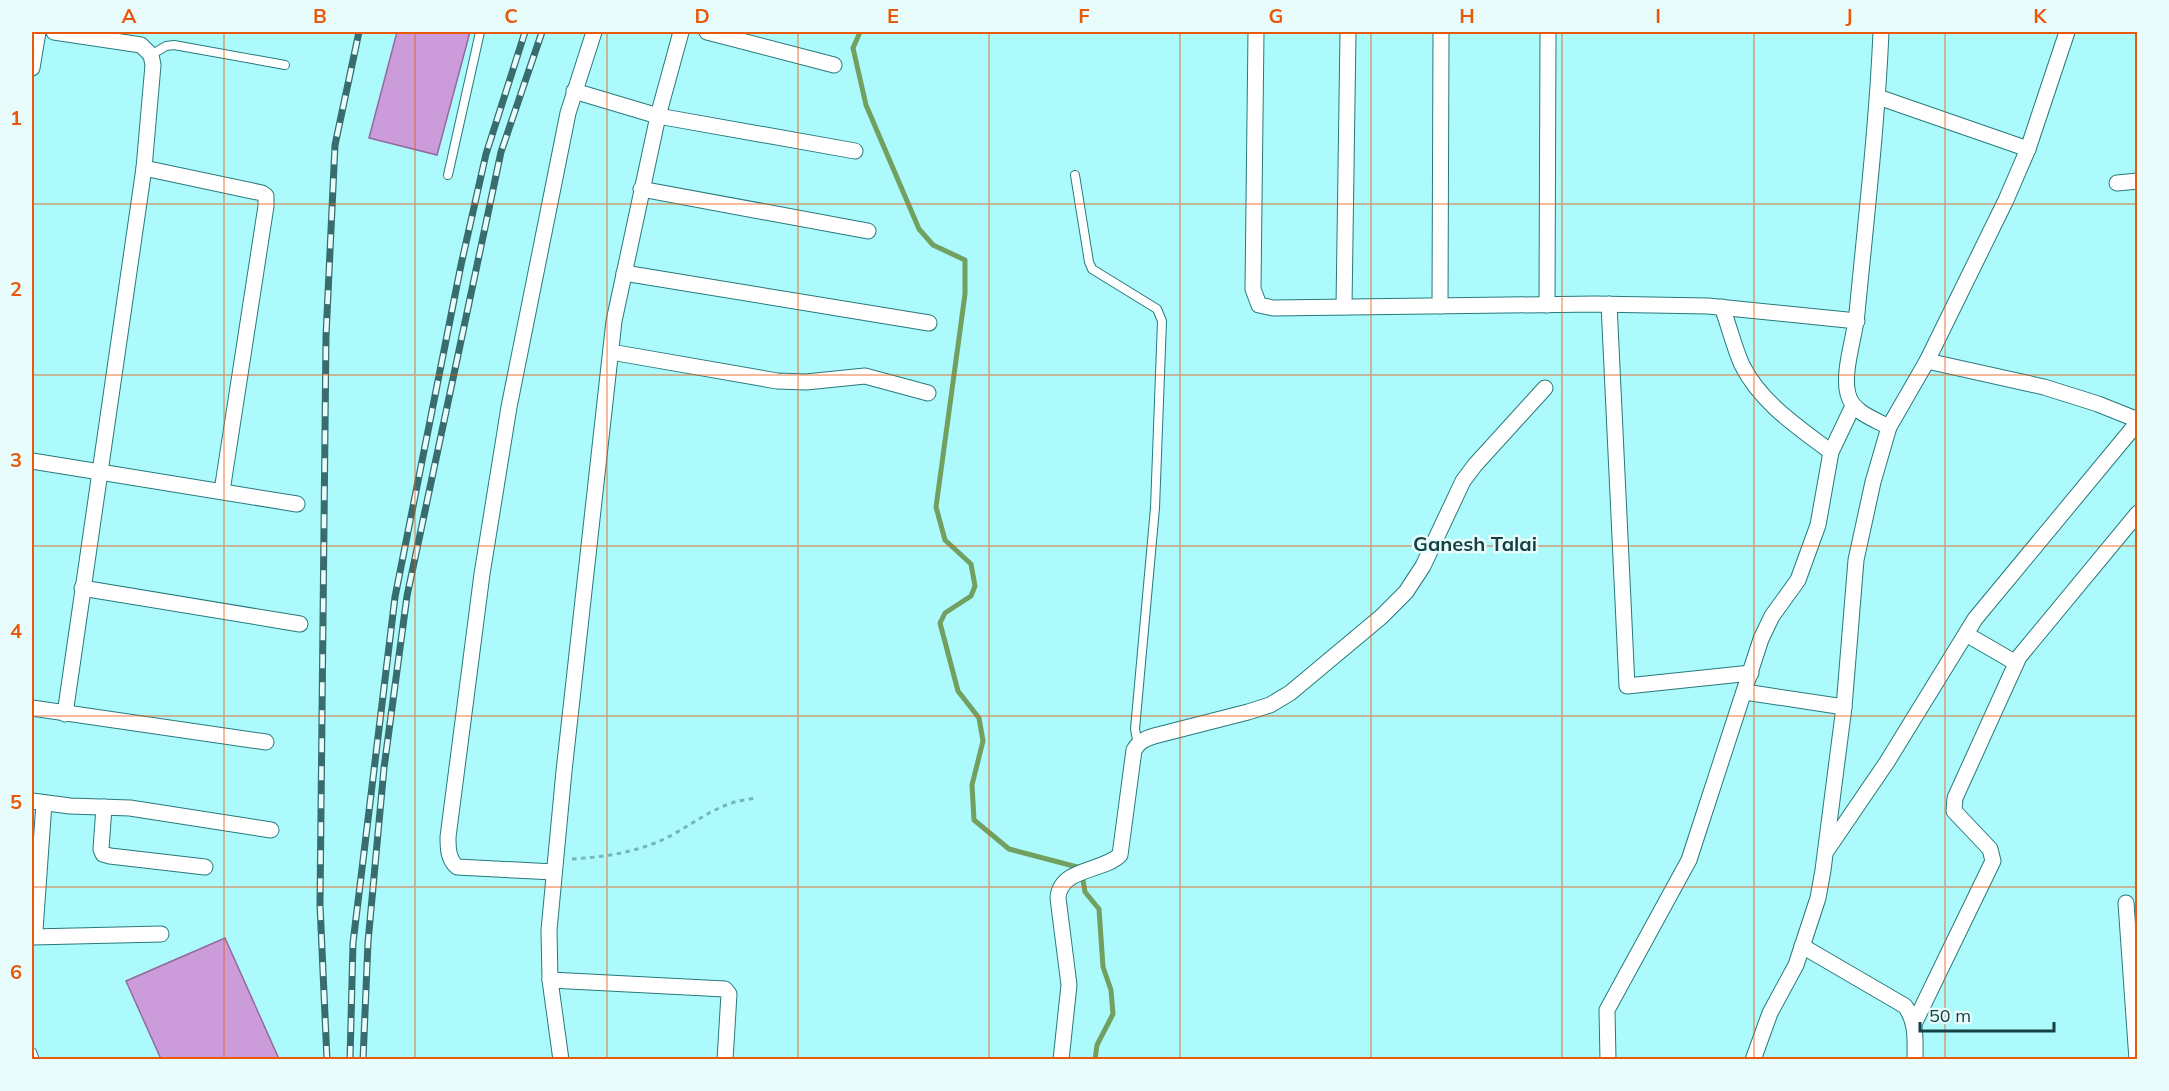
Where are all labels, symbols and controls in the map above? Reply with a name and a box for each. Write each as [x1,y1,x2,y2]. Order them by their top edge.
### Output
text: A [122,3,137,28]
text: B [313,3,327,28]
text: C [504,3,518,28]
text: D [694,3,710,28]
text: E [887,3,899,28]
text: F [1078,3,1090,28]
text: G [1269,3,1283,28]
text: H [1459,3,1475,28]
text: I [1655,3,1661,28]
text: J [1845,3,1853,28]
text: K [2033,3,2047,28]
text: 1 [10,105,22,130]
text: 2 [10,276,22,301]
text: 3 [10,447,22,472]
district label: Ganesh Talai [1413,531,1537,556]
text: 4 [10,618,22,643]
text: 5 [10,789,22,814]
text: 6 [10,959,22,984]
scale bar [1920,995,2054,1033]
text: 50 m [1929,1004,1971,1027]

